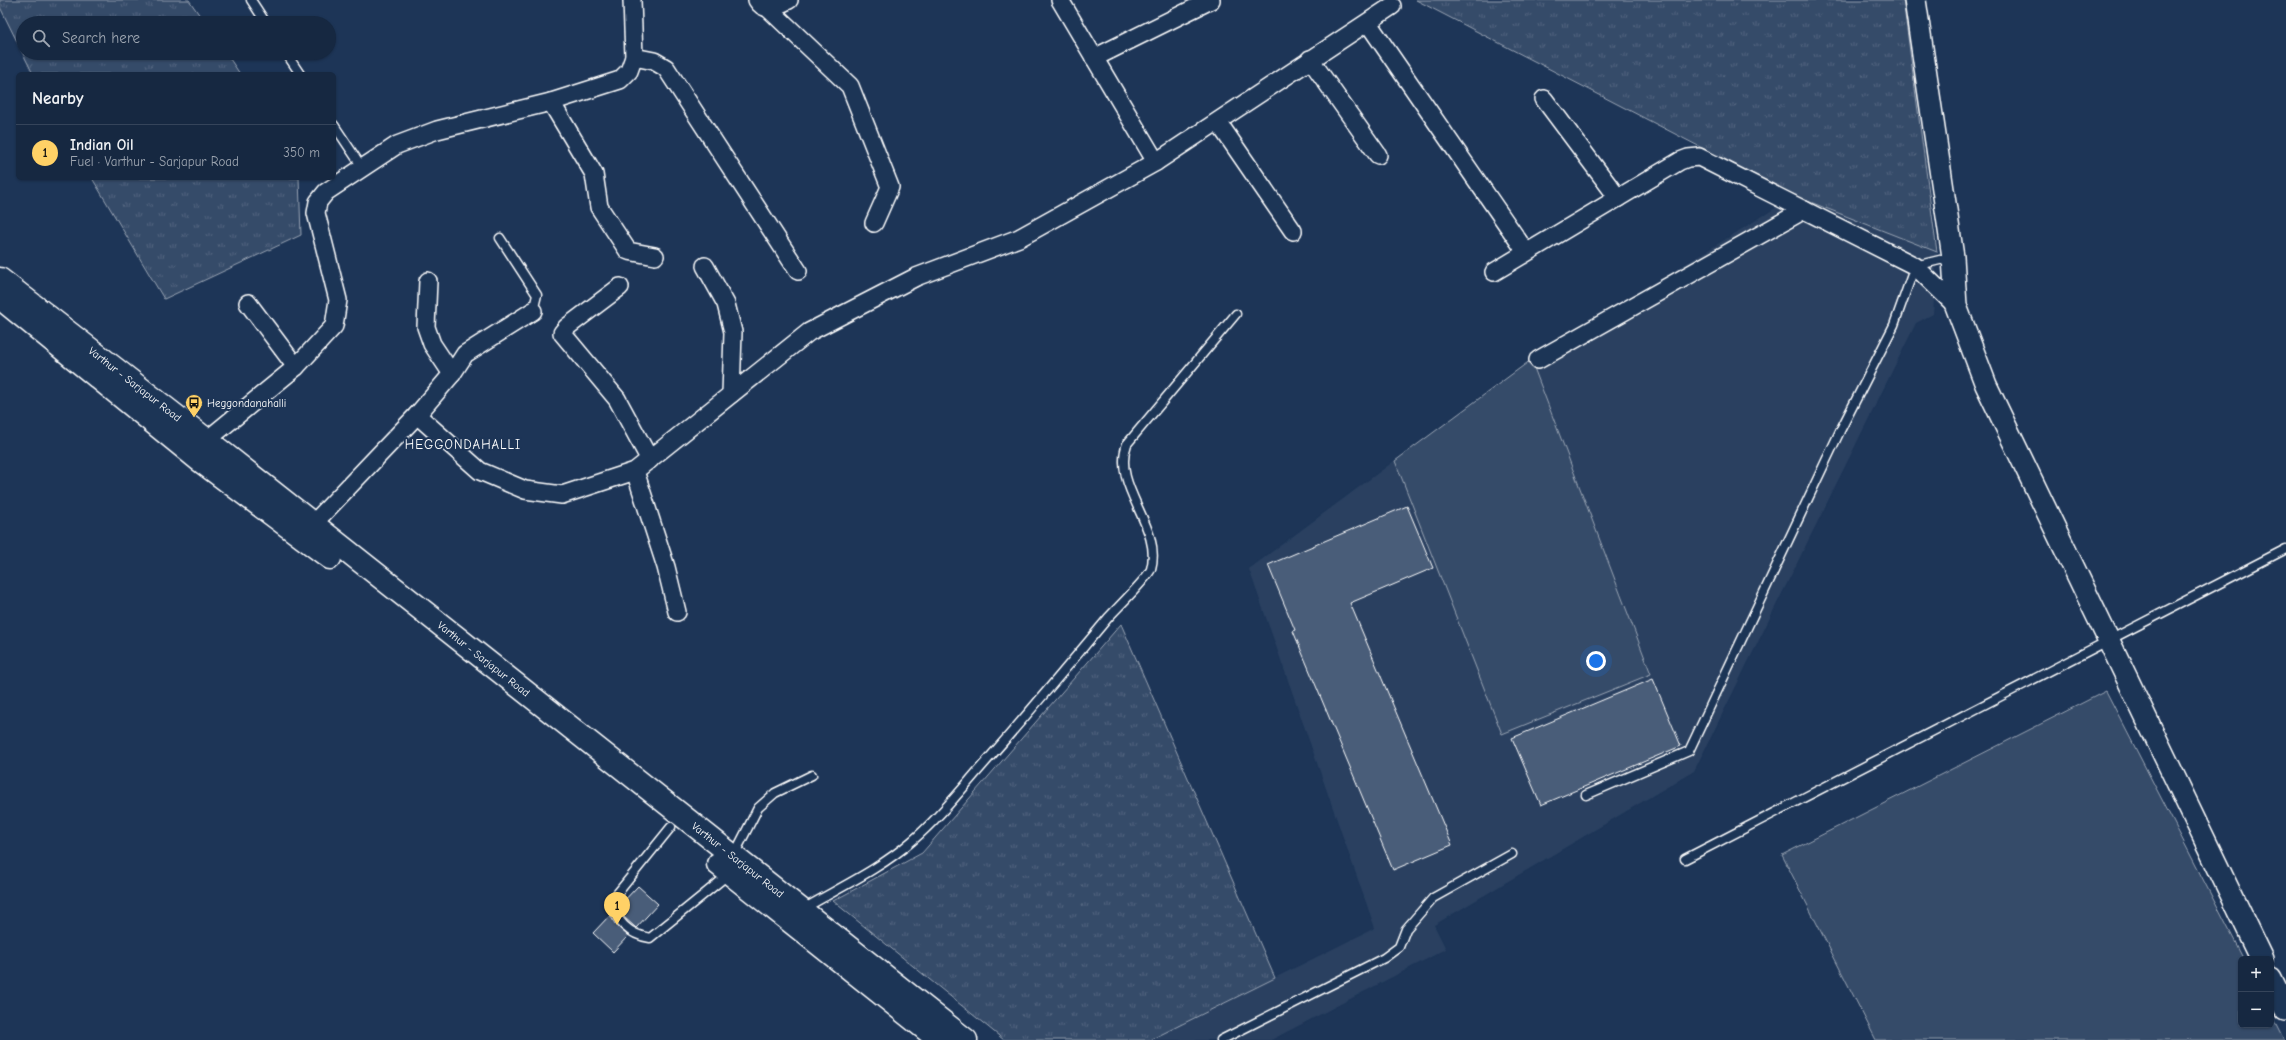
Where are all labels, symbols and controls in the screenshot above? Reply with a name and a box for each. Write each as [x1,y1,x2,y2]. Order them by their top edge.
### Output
search box [16,16,336,60]
icon: search [30,27,52,49]
text: Search here [62,29,140,47]
text: Nearby [32,89,83,108]
text: Indian Oil [70,136,134,154]
text: 1 [42,145,48,160]
text: 350 m [283,145,320,160]
text: Fuel · Varthur - Sarjapur Road [70,154,239,169]
street label: Varthur - Sarjapur Road [86,344,184,425]
bus stop icon: Heggondanahalli [184,393,204,418]
place label: Heggondanahalli [207,397,286,410]
district label: HEGGONDAHALLI [405,437,521,452]
street label: Varthur - Sarjapur Road [435,619,532,700]
your location [1586,651,1606,671]
street label: Varthur - Sarjapur Road [689,820,786,901]
pin: 1 [604,892,630,925]
map controls [2238,956,2274,1028]
button: + [2238,956,2274,992]
button: − [2238,992,2274,1028]

